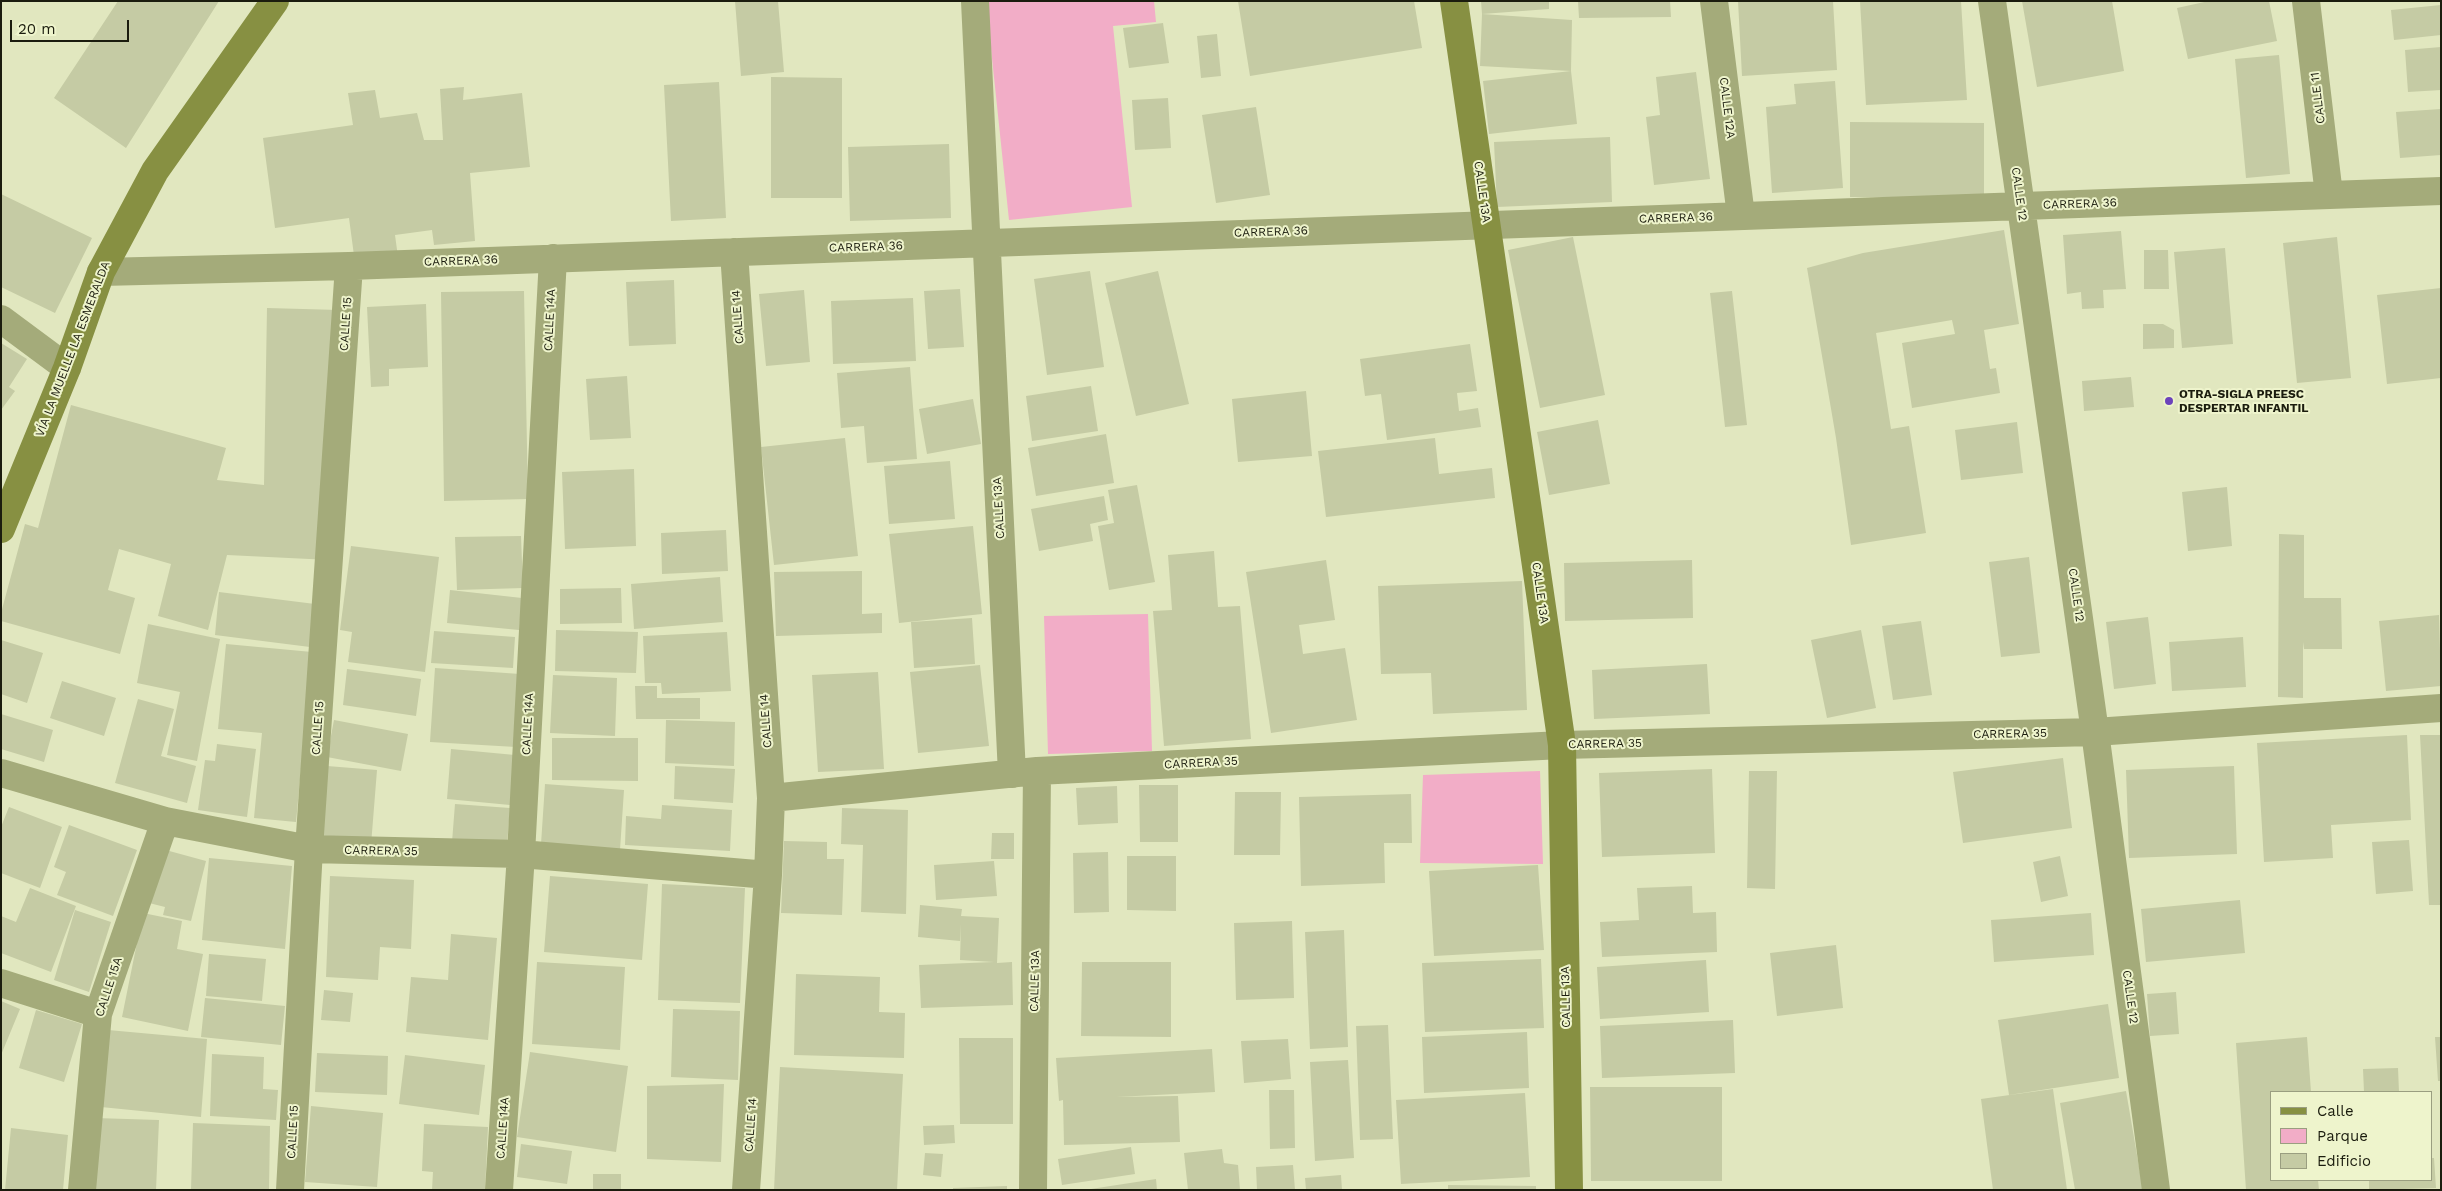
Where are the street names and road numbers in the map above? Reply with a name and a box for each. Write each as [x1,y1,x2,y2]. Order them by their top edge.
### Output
street label: CALLE 11 [2308,72,2328,124]
street label: CALLE 12A [1716,76,1738,140]
street label: CALLE 13A [1471,160,1493,224]
street label: CALLE 12 [2008,166,2030,222]
street label: CARRERA 36 [2043,196,2117,212]
street label: CARRERA 36 [1639,210,1713,226]
street label: CARRERA 36 [1234,224,1308,240]
street label: CARRERA 36 [829,239,903,255]
street label: CARRERA 36 [424,253,498,269]
street label: VÍA LA MUELLE LA ESMERALDA [33,259,113,439]
street label: CALLE 14A [541,289,559,351]
street label: CALLE 14 [729,289,747,345]
street label: CALLE 15 [337,297,355,351]
street label: CALLE 13A [990,477,1008,539]
street label: CALLE 13A [1529,561,1551,625]
street label: CALLE 12 [2065,567,2087,623]
street label: CALLE 14A [519,693,537,755]
street label: CALLE 14 [757,693,775,749]
street label: CALLE 15 [309,701,327,755]
street label: CARRERA 35 [1973,726,2047,742]
street label: CARRERA 35 [1568,736,1642,752]
street label: CARRERA 35 [1164,754,1238,772]
street label: CARRERA 35 [344,843,418,859]
street label: CALLE 13A [1027,950,1043,1012]
street label: CALLE 15A [93,955,125,1019]
street label: CALLE 13A [1558,966,1574,1028]
street label: CALLE 12 [2119,969,2141,1025]
street label: CALLE 14A [494,1096,512,1160]
street label: CALLE 14 [742,1097,760,1153]
street label: CALLE 15 [284,1105,302,1159]

